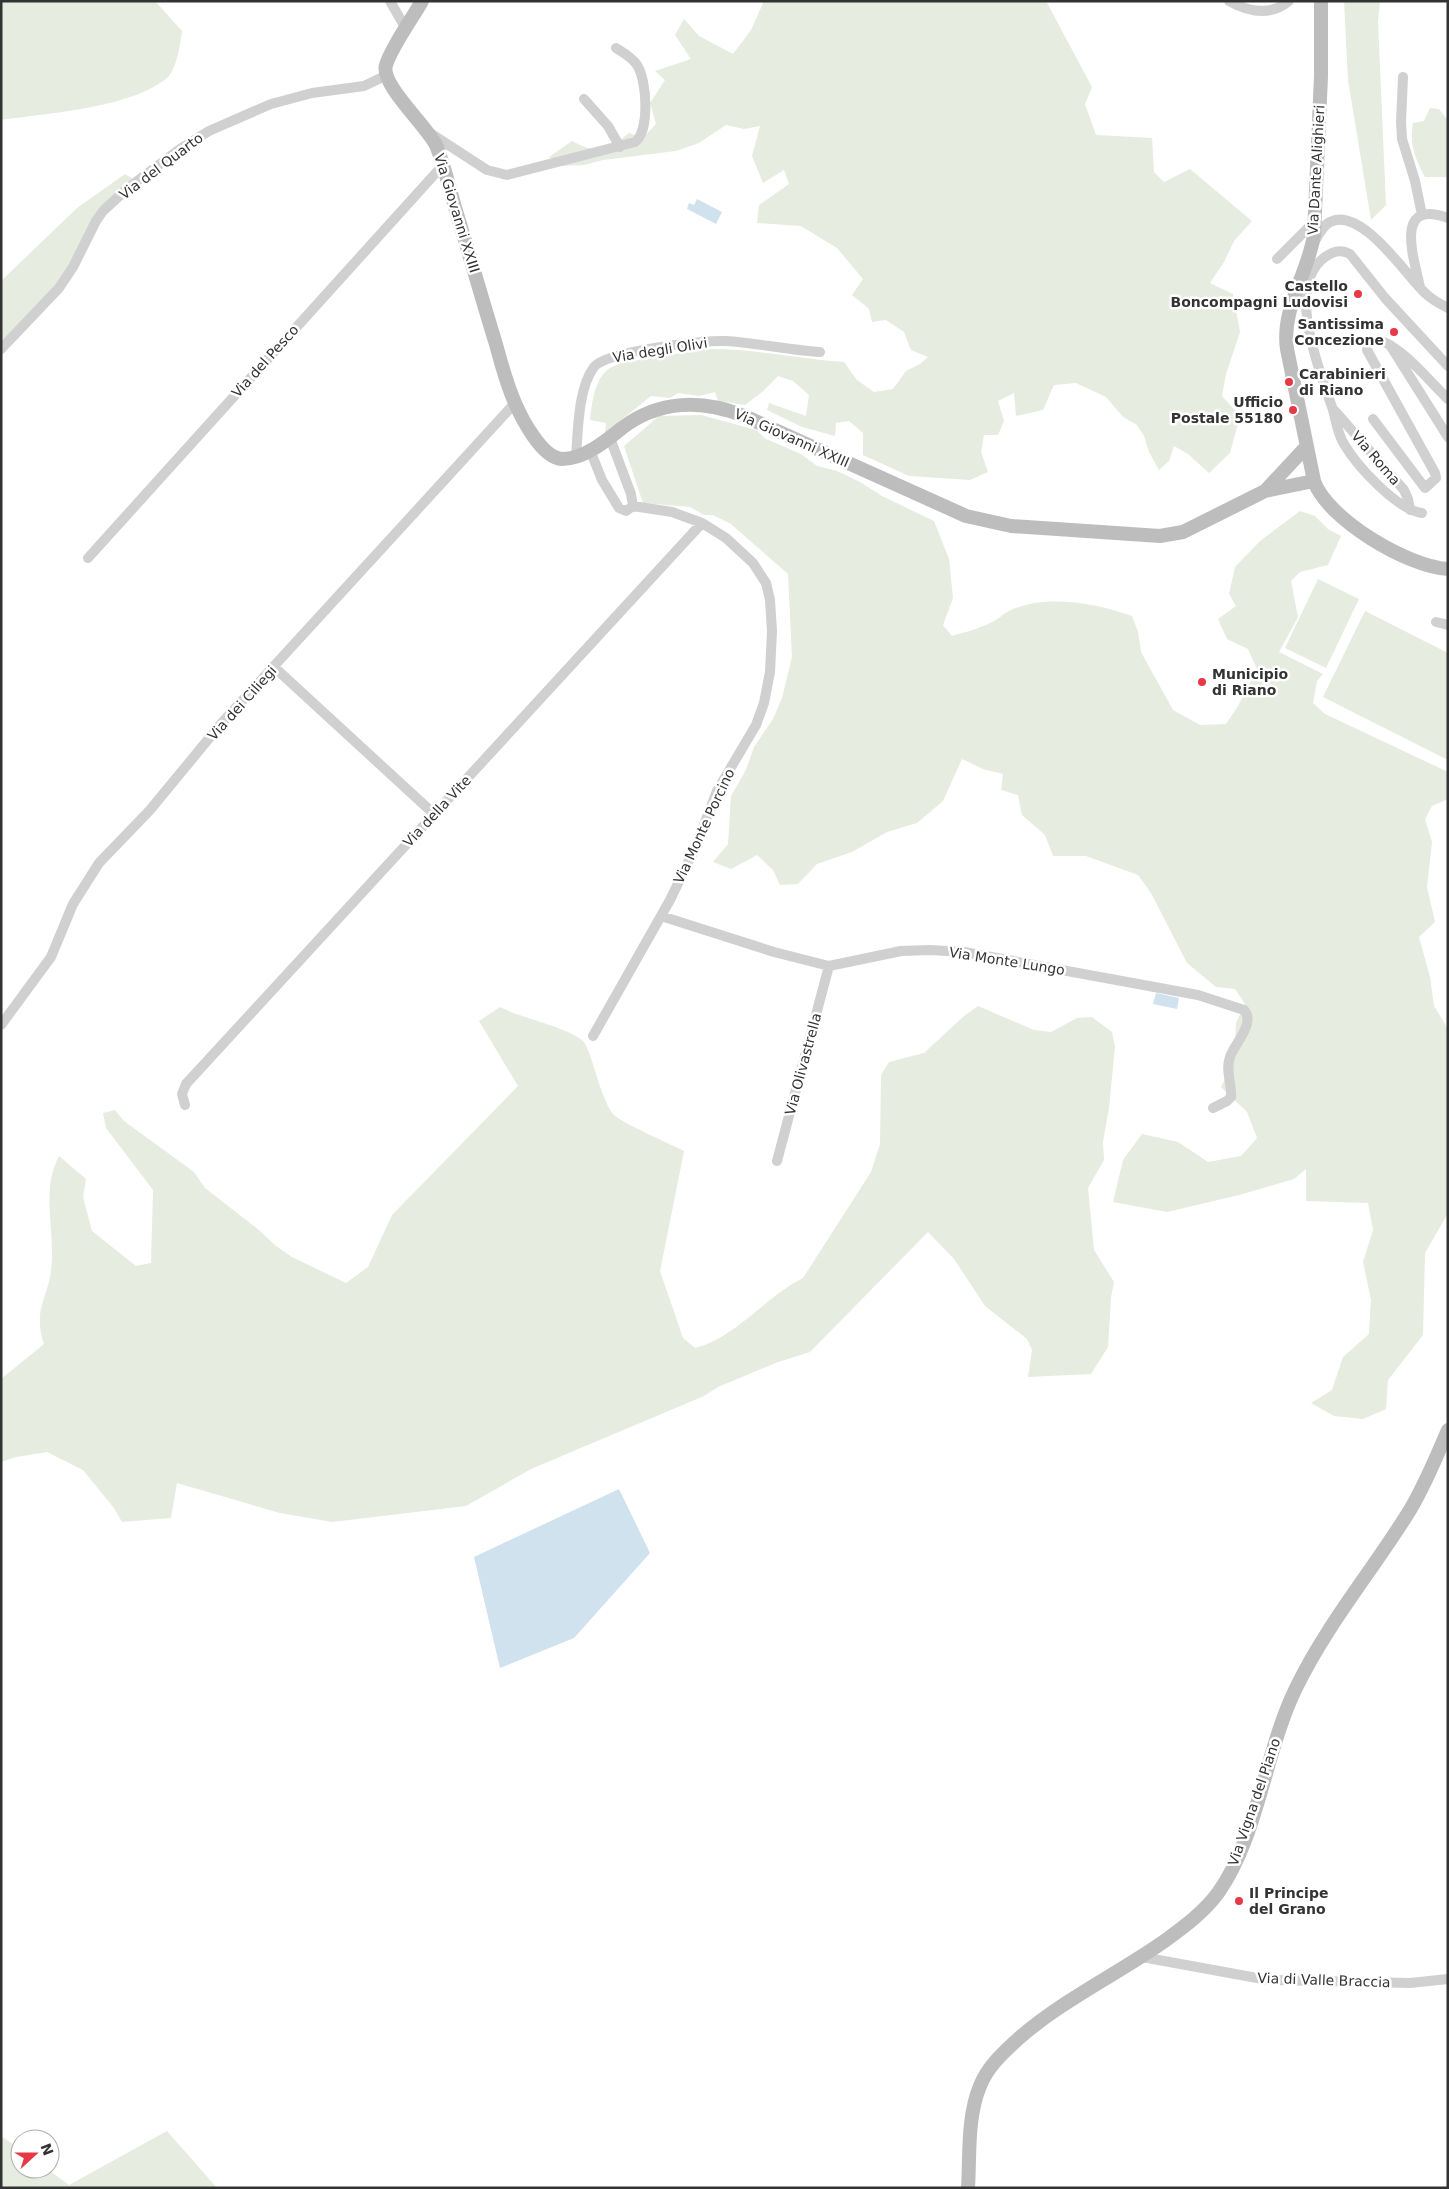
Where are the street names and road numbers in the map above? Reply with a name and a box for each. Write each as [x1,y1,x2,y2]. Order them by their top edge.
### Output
street label: Via Dante Alighieri [1305,105,1327,235]
street label: Via del Quarto [116,129,206,203]
street label: Via Giovanni XXIII [431,151,483,275]
street label: Via del Pesco [228,321,302,401]
street label: Via degli Olivi [611,335,709,365]
street label: Via Giovanni XXIII [732,405,852,471]
street label: Via Roma [1348,428,1404,488]
street label: Via dei Ciliegi [204,662,280,744]
street label: Via Monte Porcino [670,766,738,886]
street label: Via della Vite [400,772,474,850]
street label: Via Monte Lungo [948,944,1066,978]
street label: Via Olivastrella [782,1011,824,1117]
street label: Via Vigna del Piano [1225,1736,1283,1868]
street label: Via di Valle Braccia [1257,1970,1391,1990]

